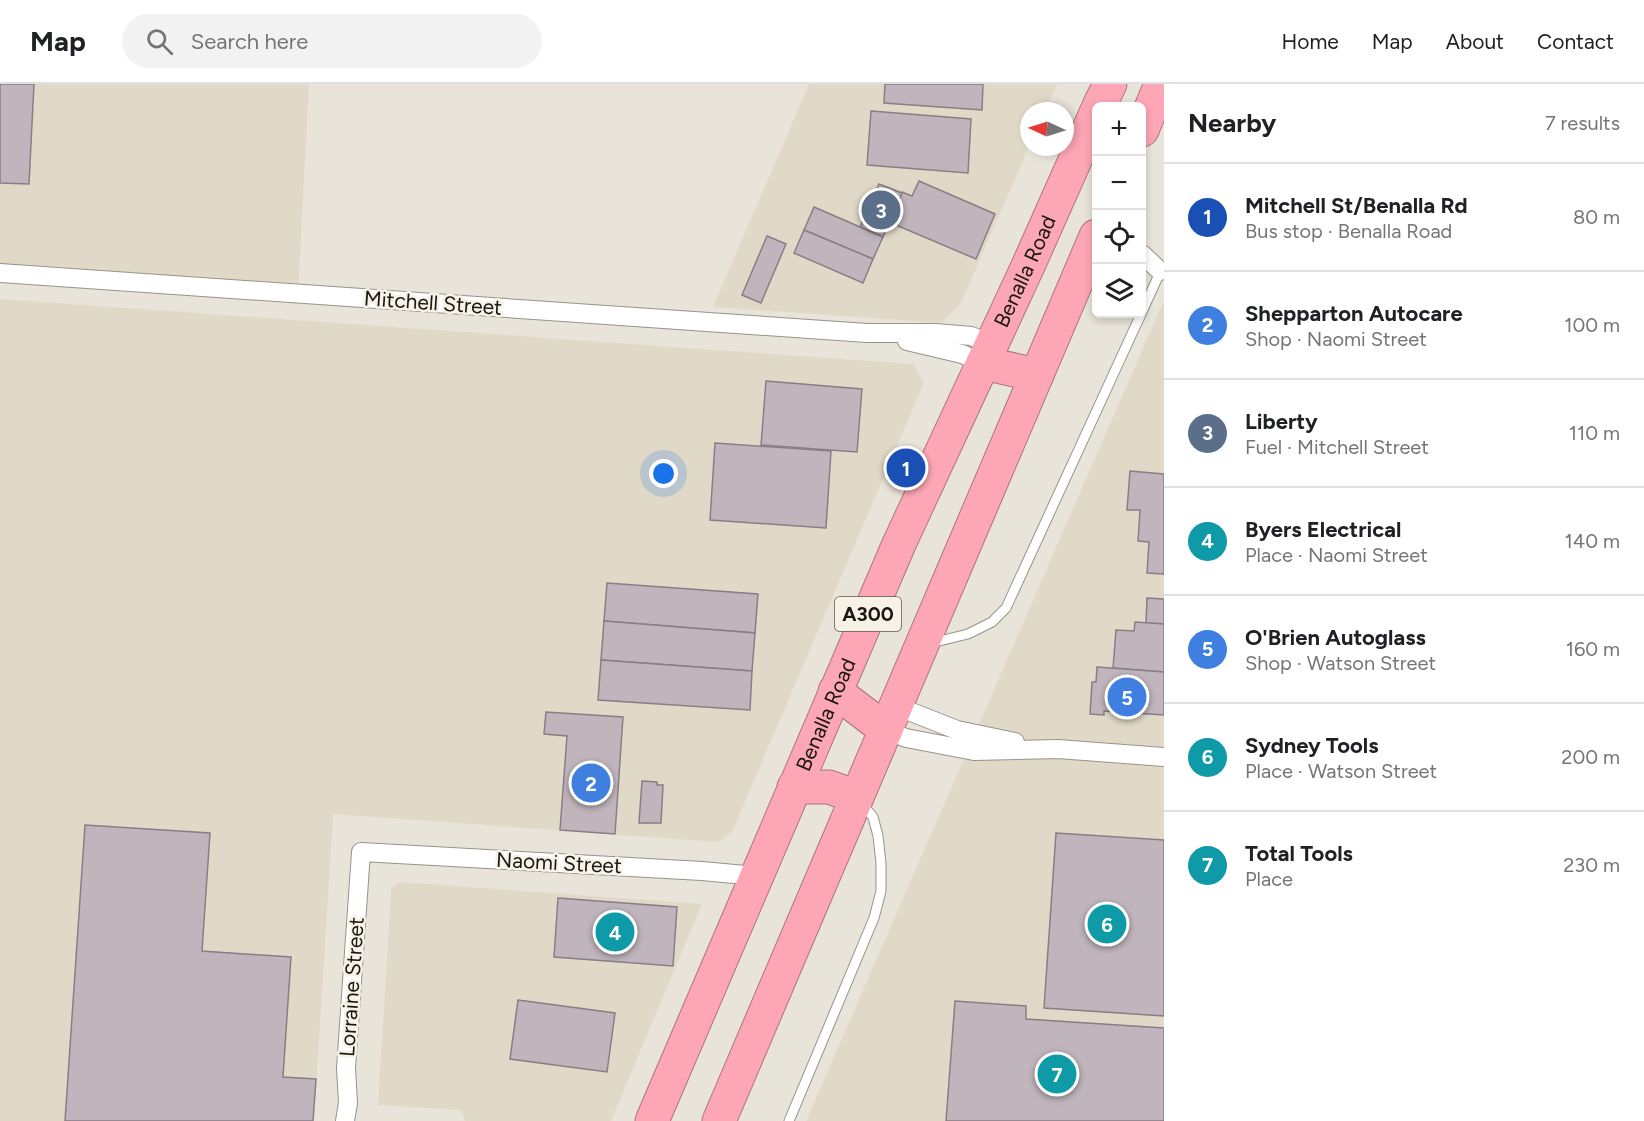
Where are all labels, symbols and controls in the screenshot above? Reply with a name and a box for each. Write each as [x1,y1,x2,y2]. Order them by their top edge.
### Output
search box [122,14,542,68]
text: Map [30,24,86,58]
icon: search [143,25,176,58]
text: Search here [191,28,308,55]
text: Home [1282,29,1339,54]
text: Map [1372,29,1413,54]
text: About [1446,29,1504,54]
text: Contact [1537,29,1614,54]
north arrow [1020,102,1074,156]
map controls [1092,102,1146,318]
button: + [1092,102,1146,156]
text: Nearby [1188,107,1276,139]
text: 7 results [1545,111,1620,135]
button: − [1092,156,1146,210]
pin: 3 [862,188,900,232]
text: Mitchell St/Benalla Rd [1245,192,1468,219]
text: 1 [1203,205,1212,229]
text: 80 m [1573,205,1620,229]
button: locate [1092,210,1146,264]
street label: Benalla Road [988,211,1061,331]
text: Bus stop · Benalla Road [1245,219,1452,243]
button: layers [1092,264,1146,318]
street label: Mitchell Street [363,285,503,320]
text: Shepparton Autocare [1245,300,1463,327]
text: 2 [1202,313,1213,337]
text: 100 m [1564,313,1620,337]
text: Shop · Naomi Street [1245,327,1427,351]
text: Liberty [1245,408,1318,435]
text: 3 [1202,421,1213,445]
text: 110 m [1569,421,1620,445]
text: Fuel · Mitchell Street [1245,435,1429,459]
pin: 1 [886,446,926,490]
your location [649,459,678,488]
text: Byers Electrical [1245,516,1401,543]
text: 4 [1201,529,1214,553]
text: 140 m [1565,529,1620,553]
text: Place · Naomi Street [1245,543,1428,567]
road number: A300 [835,597,901,631]
text: O'Brien Autoglass [1245,624,1426,651]
text: 5 [1202,637,1213,661]
text: 160 m [1566,637,1620,661]
text: Shop · Watson Street [1245,651,1436,675]
street label: Benalla Road [790,654,861,775]
pin: 5 [1108,674,1146,720]
text: Sydney Tools [1245,732,1379,759]
text: 6 [1202,745,1213,769]
text: 200 m [1561,745,1620,769]
text: Place · Watson Street [1245,759,1437,783]
pin: 2 [572,760,610,806]
text: Total Tools [1245,840,1353,867]
street label: Naomi Street [496,847,623,878]
text: 7 [1202,853,1213,877]
text: 230 m [1563,853,1620,877]
text: Place [1245,867,1293,891]
pin: 6 [1088,902,1126,946]
pin: 4 [596,910,634,954]
street label: Lorraine Street [334,916,369,1058]
pin: 7 [1038,1052,1076,1096]

